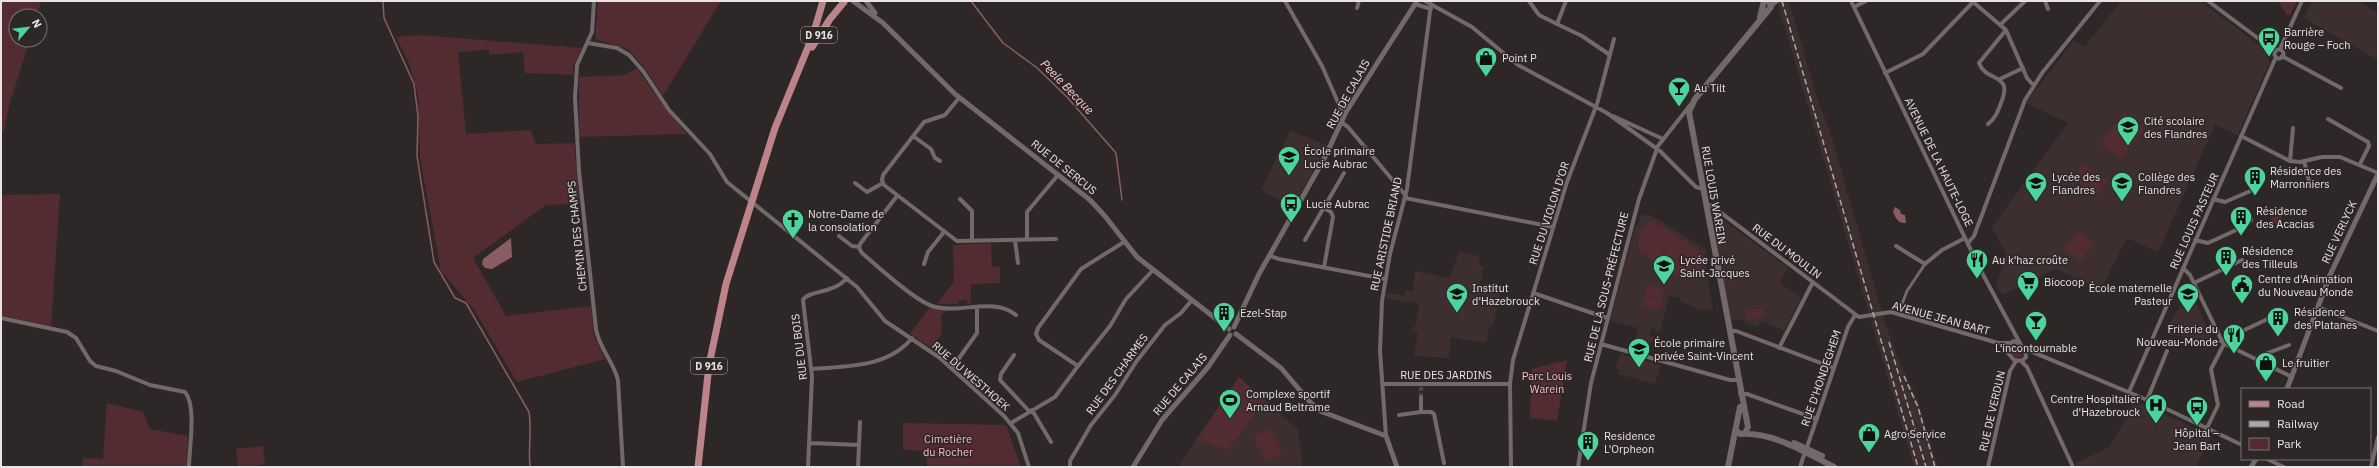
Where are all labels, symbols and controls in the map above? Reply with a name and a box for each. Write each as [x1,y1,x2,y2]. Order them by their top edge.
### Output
north arrow [8,8,48,48]
text: N [29,17,45,30]
bus stop icon: Barrière Rouge – Foch [2256,25,2282,58]
place label: Barrière Rouge – Foch [2284,25,2351,52]
road number: D 916 [801,27,837,43]
shop icon: Point P [1473,45,1499,78]
place label: Point P [1502,51,1537,65]
water label: Peele Becque [1038,56,1097,117]
street label: RUE DE CALAIS [1323,57,1373,131]
bar icon: Au Tilt [1666,75,1692,108]
place label: Au Tilt [1694,81,1726,95]
street label: AVENUE DE LA HAUTE-LOGE [1902,95,1976,229]
school or university icon: Cité scolaire des Flandres [2115,114,2141,147]
place label: Cité scolaire des Flandres [2144,114,2207,141]
street label: RUE DE SERCUS [1028,136,1100,198]
school or university icon: École primaire Lucie Aubrac [1276,144,1302,177]
place label: École primaire Lucie Aubrac [1304,144,1375,171]
street label: RUE LOUIS WAREIN [1698,145,1730,245]
street label: RUE DU VIOLON D'OR [1526,160,1572,266]
building icon: Résidence des Marronniers [2242,164,2268,197]
place label: Résidence des Marronniers [2270,164,2342,191]
school or university icon: Lycée des Flandres [2023,170,2049,203]
place label: Lycée des Flandres [2052,170,2100,197]
school or university icon: Collège des Flandres [2109,170,2135,203]
place label: Collège des Flandres [2138,170,2195,197]
street label: RUE LOUIS PASTEUR [2166,171,2222,271]
street label: RUE ARISTIDE BRIAND [1367,176,1405,292]
street label: CHEMIN DES CHAMPS [564,180,590,292]
bus stop icon: Lucie Aubrac [1278,191,1304,224]
place label: Lucie Aubrac [1306,197,1370,211]
street label: RUE VERLYCK [2318,198,2360,266]
building icon: Résidence des Acacias [2228,204,2254,237]
place label: Résidence des Acacias [2256,204,2314,231]
church icon: Notre-Dame de la consolation [780,207,806,240]
place label: Notre-Dame de la consolation [808,207,884,234]
street label: RUE DE LA SOUS-PRÉFECTURE [1581,210,1631,364]
street label: RUE DU MOULIN [1750,221,1824,281]
building icon: Résidence des Tilleuls [2213,244,2239,277]
place label: Résidence des Tilleuls [2242,244,2298,271]
restaurant icon: Au k'haz croûte [1964,247,1990,280]
school or university icon: Lycée privé Saint-Jacques [1651,253,1677,286]
place label: Lycée privé Saint-Jacques [1680,253,1750,280]
place label: Au k'haz croûte [1992,253,2068,267]
supermarket icon: Biocoop [2015,269,2041,302]
public building icon: Centre d'Animation du Nouveau Monde [2229,272,2255,305]
place label: Centre d'Animation du Nouveau Monde [2258,272,2353,299]
place label: Biocoop [2044,275,2084,289]
school or university icon: Institut d'Hazebrouck [1444,281,1470,314]
place label: Institut d'Hazebrouck [1472,281,1540,308]
place label: École maternelle Pasteur [2089,281,2172,308]
school or university icon: École maternelle Pasteur [2175,281,2201,314]
street label: AVENUE JEAN BART [1891,298,1992,338]
building icon: Ezel-Stap [1211,300,1237,333]
building icon: Résidence des Platanes [2265,305,2291,338]
place label: Résidence des Platanes [2294,305,2357,332]
place label: Ezel-Stap [1240,306,1287,320]
bar icon: L'incontournable [2023,309,2049,342]
street label: RUE DU BOIS [788,313,810,381]
place label: Friterie du Nouveau-Monde [2136,322,2218,349]
restaurant icon: Friterie du Nouveau-Monde [2221,322,2247,355]
street label: RUE D'HONDEGHEM [1798,328,1844,428]
street label: RUE DES CHARMES [1083,331,1151,417]
school or university icon: École primaire privée Saint-Vincent [1626,336,1652,369]
place label: École primaire privée Saint-Vincent [1654,336,1754,363]
street label: RUE DU WESTHOEK [929,338,1013,414]
place label: L'incontournable [1995,341,2077,355]
street label: RUE DE CALAIS [1150,350,1210,418]
shop icon: Le fruitier [2253,350,2279,383]
place label: Le fruitier [2282,356,2329,370]
road number: D 916 [691,358,727,374]
street label: RUE DES JARDINS [1400,368,1492,382]
park label: Parc Louis Warein [1522,369,1572,396]
street label: RUE DE VERDUN [1976,369,2008,453]
sports icon: Complexe sportif Arnaud Beltrame [1217,387,1243,420]
place label: Complexe sportif Arnaud Beltrame [1246,387,1331,414]
legend [2241,388,2371,460]
place label: Centre Hospitalier d'Hazebrouck [2050,392,2140,419]
hospital icon: Centre Hospitalier d'Hazebrouck [2143,392,2169,425]
bus stop icon: Hôpital – Jean Bart [2184,394,2210,427]
text: Road [2277,396,2305,411]
text: Railway [2277,416,2319,431]
shop icon: Agro Service [1856,421,1882,454]
place label: Hôpital – Jean Bart [2173,426,2221,453]
place label: Agro Service [1884,427,1946,441]
building icon: Residence L'Orpheon [1575,429,1601,462]
place label: Residence L'Orpheon [1604,429,1655,456]
park label: Cimetière du Rocher [923,432,973,459]
text: Park [2277,436,2302,451]

